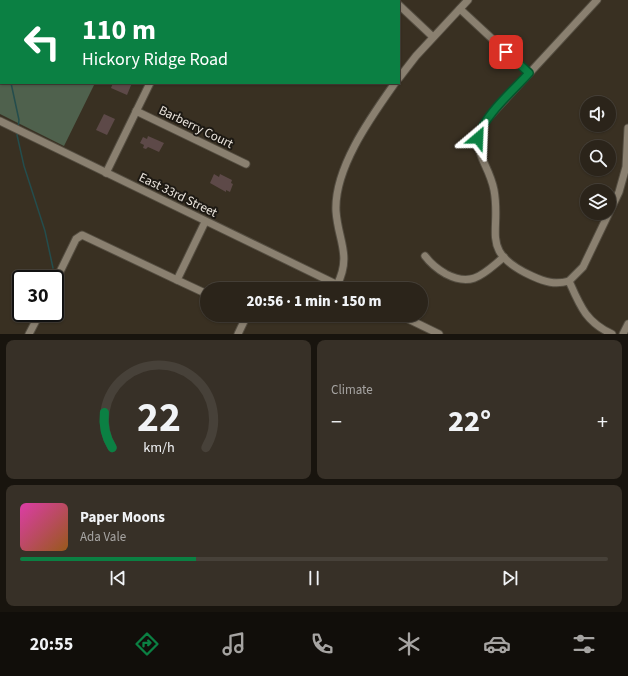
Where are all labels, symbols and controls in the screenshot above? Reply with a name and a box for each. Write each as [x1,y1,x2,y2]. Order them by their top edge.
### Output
text: 110 m [82,10,156,50]
icon: left [16,16,68,68]
pin [489,35,523,69]
icon: arrive [495,41,517,63]
text: Hickory Ridge Road [82,47,228,72]
map controls [580,96,616,220]
button: sound [580,96,616,132]
street label: Barberry Court [156,101,237,153]
position arrow [457,117,499,159]
button: search [580,140,616,176]
street label: East 33rd Street [136,168,221,222]
button: layers [580,184,616,220]
speed limit sign: 30 [12,270,64,322]
text: 20:56 · 1 min · 150 m [247,291,381,312]
text: Climate [331,381,373,399]
text: 22 [137,387,180,447]
text: 22° [448,400,491,443]
text: − [331,406,342,438]
text: + [597,406,608,438]
text: km/h [143,436,174,457]
text: Paper Moons [80,507,165,528]
text: Ada Vale [80,528,126,546]
icon: previous [107,567,129,589]
icon: pause [303,567,325,589]
icon: next [499,567,521,589]
icon: directions [133,630,161,658]
icon: music [220,630,248,658]
icon: phone [308,630,336,658]
icon: climate [395,630,423,658]
icon: car [483,630,511,658]
icon: filters [570,630,598,658]
text: 20:55 [30,632,73,657]

